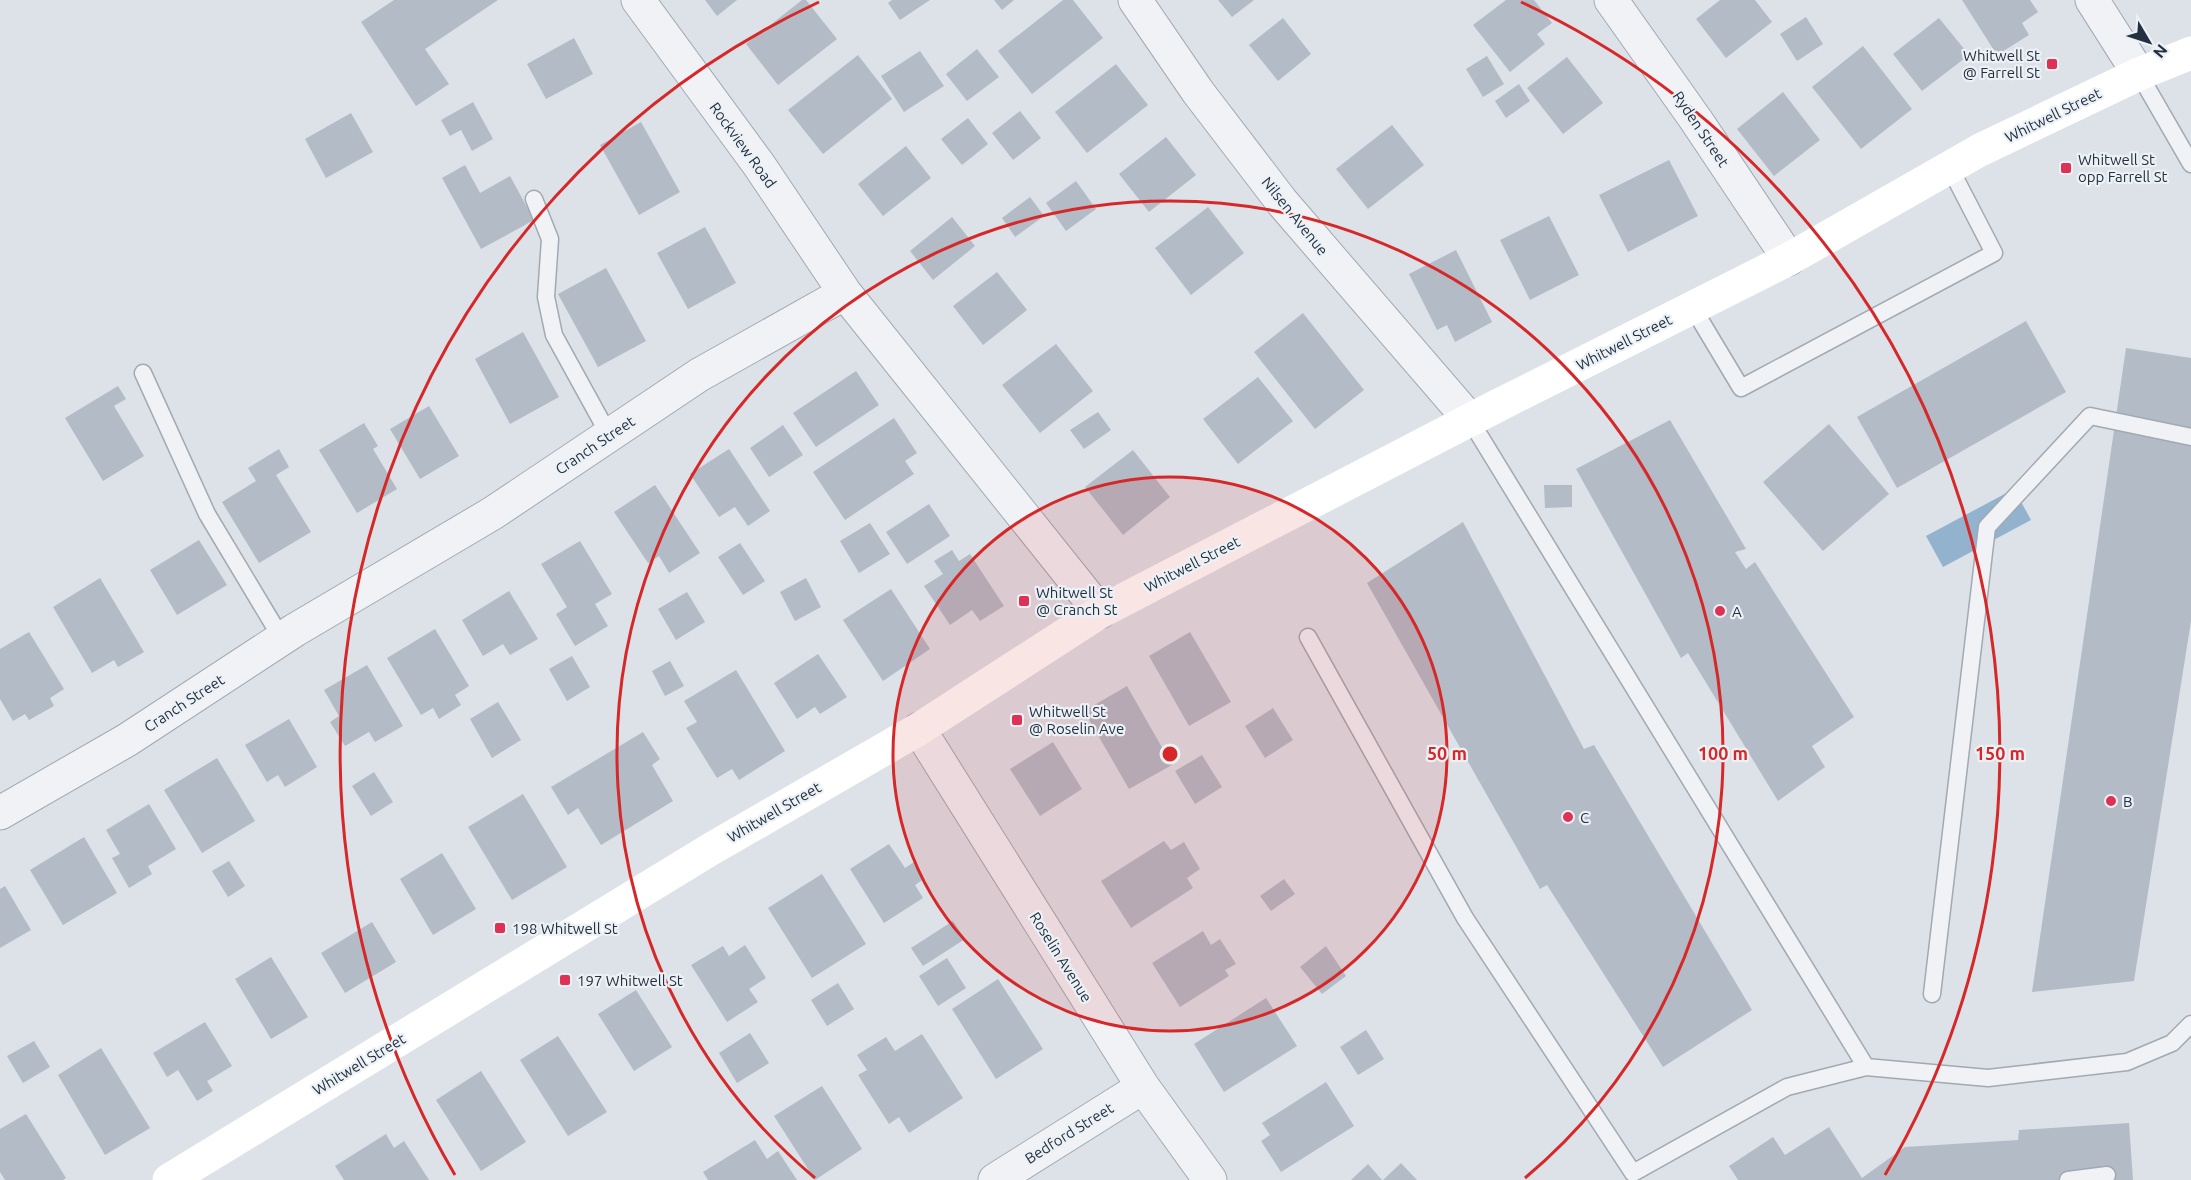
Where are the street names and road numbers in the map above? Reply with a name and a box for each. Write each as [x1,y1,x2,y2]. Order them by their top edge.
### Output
street label: Whitwell Street [2002,84,2104,146]
street label: Ryden Street [1669,88,1733,170]
street label: Rockview Road [706,99,780,191]
street label: Nilsen Avenue [1258,173,1332,259]
street label: Whitwell Street [1573,311,1675,373]
street label: Cranch Street [552,412,638,478]
street label: Whitwell Street [1141,533,1243,595]
street label: Cranch Street [141,671,227,735]
street label: Whitwell Street [724,778,824,846]
street label: Roselin Avenue [1027,909,1095,1005]
street label: Whitwell Street [310,1030,408,1098]
street label: Bedford Street [1022,1099,1116,1167]

